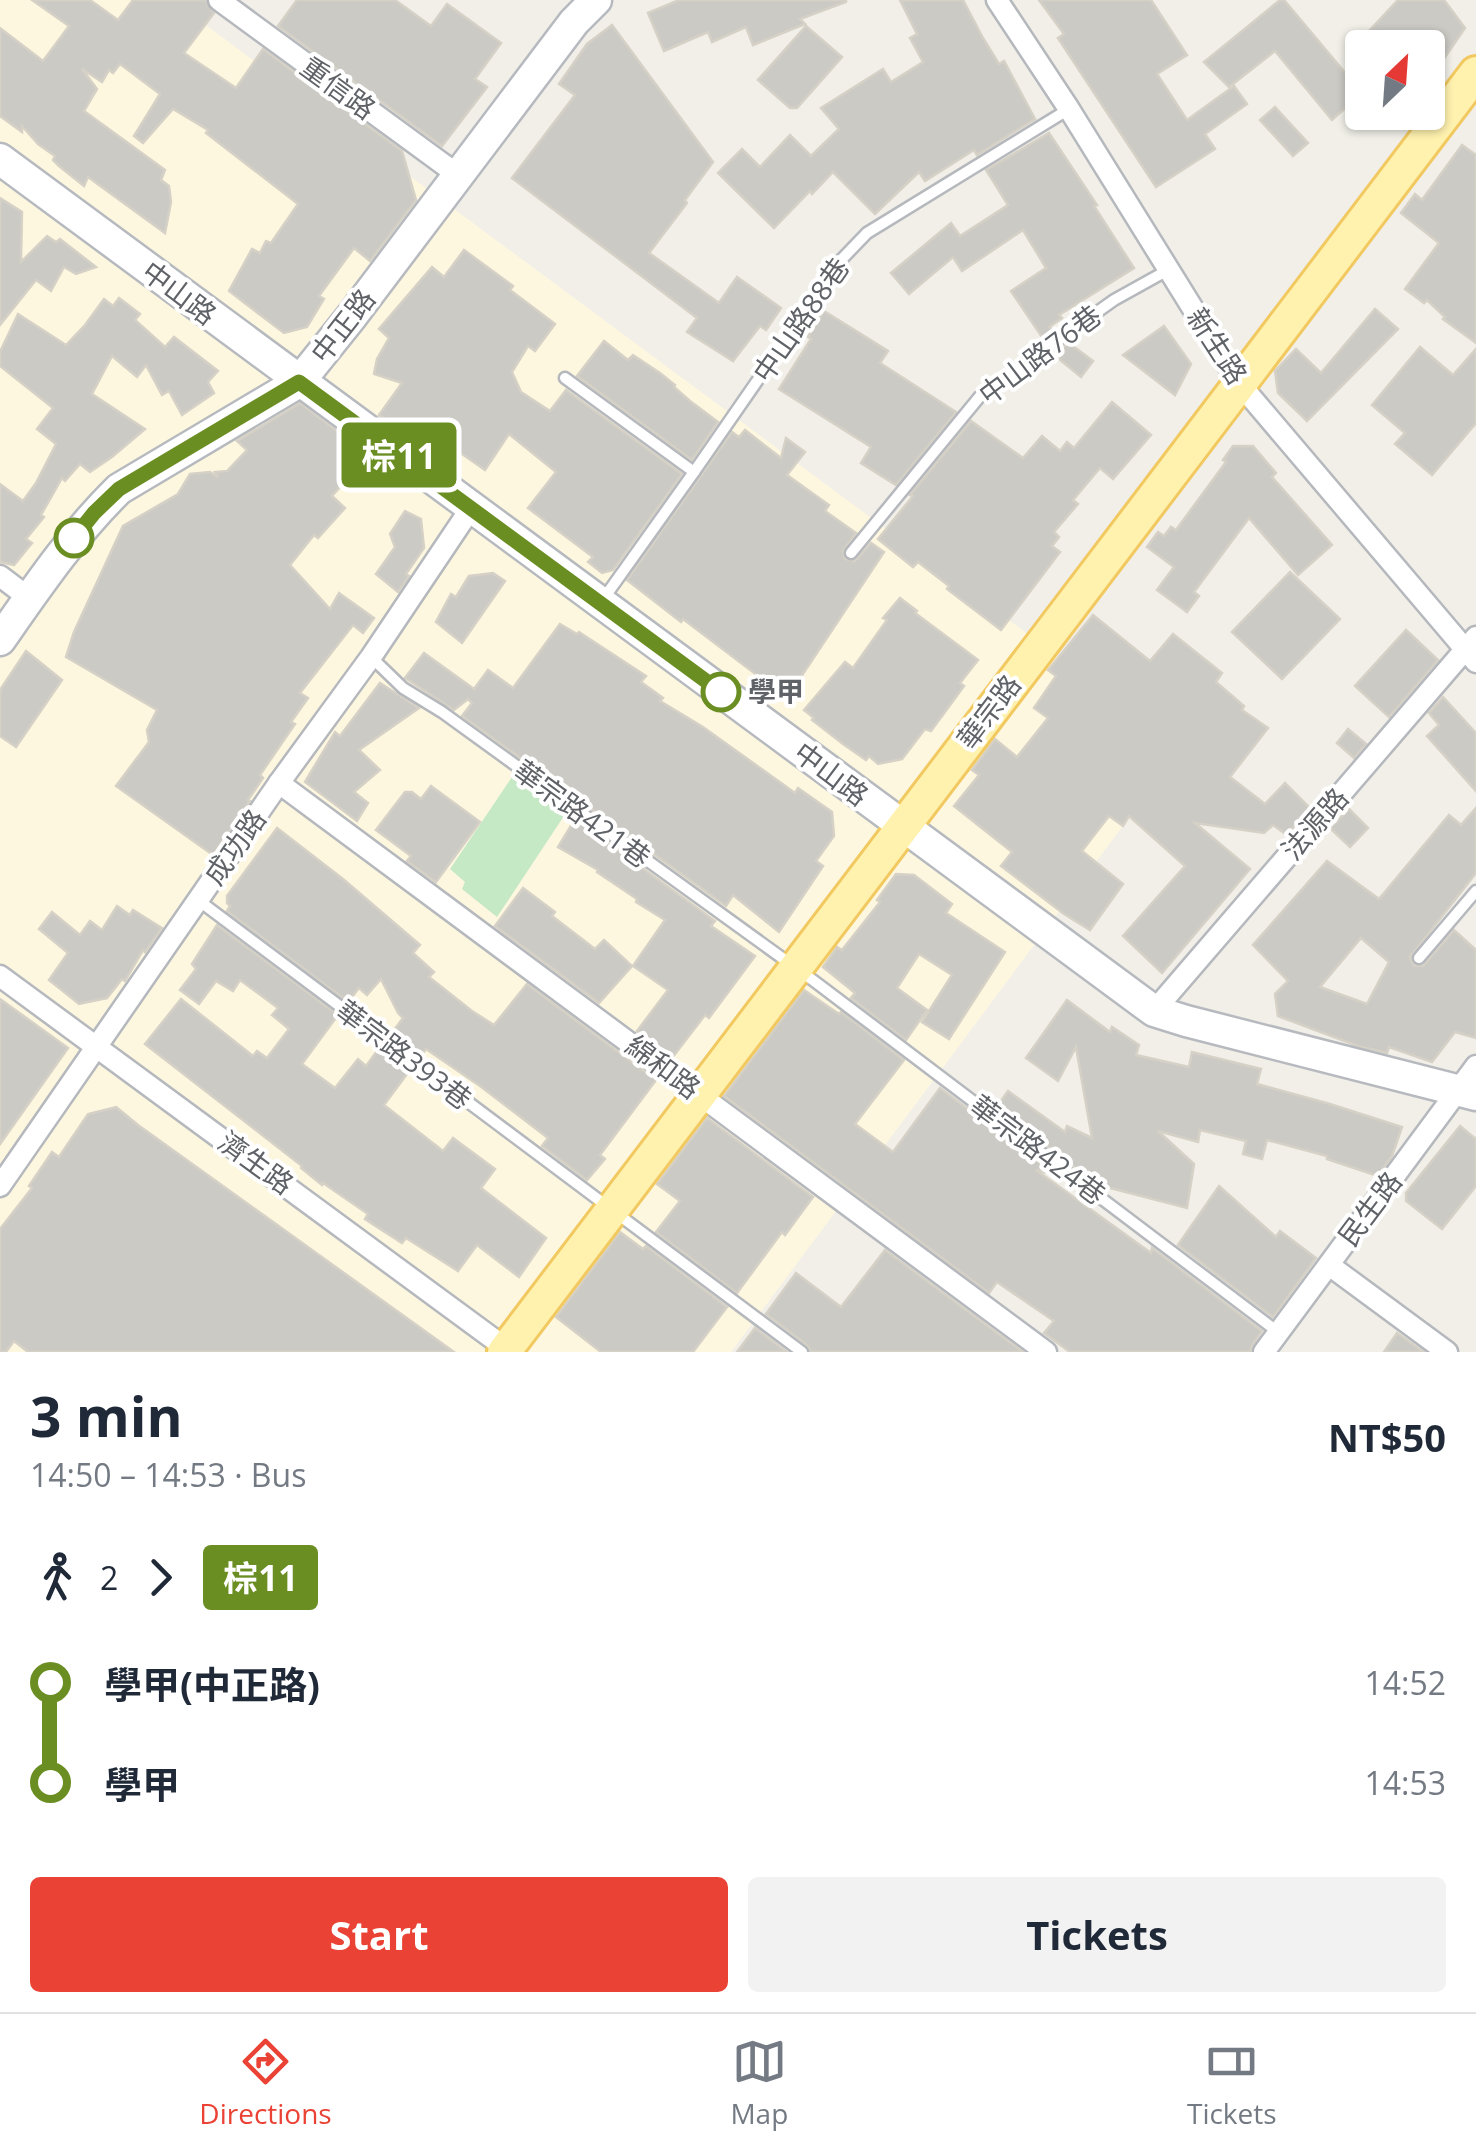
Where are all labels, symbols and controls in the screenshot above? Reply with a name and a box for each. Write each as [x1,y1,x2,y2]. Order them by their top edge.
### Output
north arrow [1345,30,1445,130]
map controls [1345,30,1445,130]
street label: 重信路 [293,47,384,127]
street label: 中山路88巷 [743,250,857,389]
street label: 中山路 [135,252,225,333]
street label: 中正路 [301,281,383,370]
street label: 中山路76巷 [970,296,1108,413]
street label: 新生路 [1179,300,1257,391]
line badge: 棕11 [342,422,456,488]
text: 棕11 [361,432,437,479]
unlabelled marker [55,519,93,557]
street label: 華宗路 [948,666,1029,756]
place label: 學甲 [748,672,804,710]
marker: 學甲 [702,673,740,711]
street label: 中山路 [787,733,877,814]
street label: 華宗路421巷 [507,751,658,876]
street label: 法源路 [1272,779,1356,868]
street label: 成功路 [195,801,274,892]
street label: 華宗路393巷 [329,991,480,1118]
street label: 綿和路 [619,1026,709,1107]
street label: 華宗路424巷 [963,1086,1114,1213]
street label: 濟生路 [211,1122,302,1202]
street label: 民生路 [1329,1163,1410,1253]
text: 3 min [30,1378,183,1453]
text: NT$50 [1328,1411,1446,1463]
text: 14:50 – 14:53 · Bus [30,1453,306,1496]
icon: walk [30,1550,85,1605]
icon: forward [133,1550,188,1605]
text: 棕11 [223,1554,298,1601]
text: 2 [100,1556,118,1599]
text: 學甲(中正路) [104,1658,320,1710]
text: 14:52 [1364,1661,1446,1704]
text: 學甲 [104,1758,180,1810]
text: 14:53 [1364,1761,1446,1804]
button: Start [30,1877,728,1992]
button: Tickets [748,1877,1446,1992]
tab: Directions [199,2034,332,2132]
tab: Map [730,2034,788,2132]
tab: Tickets [1187,2034,1277,2132]

